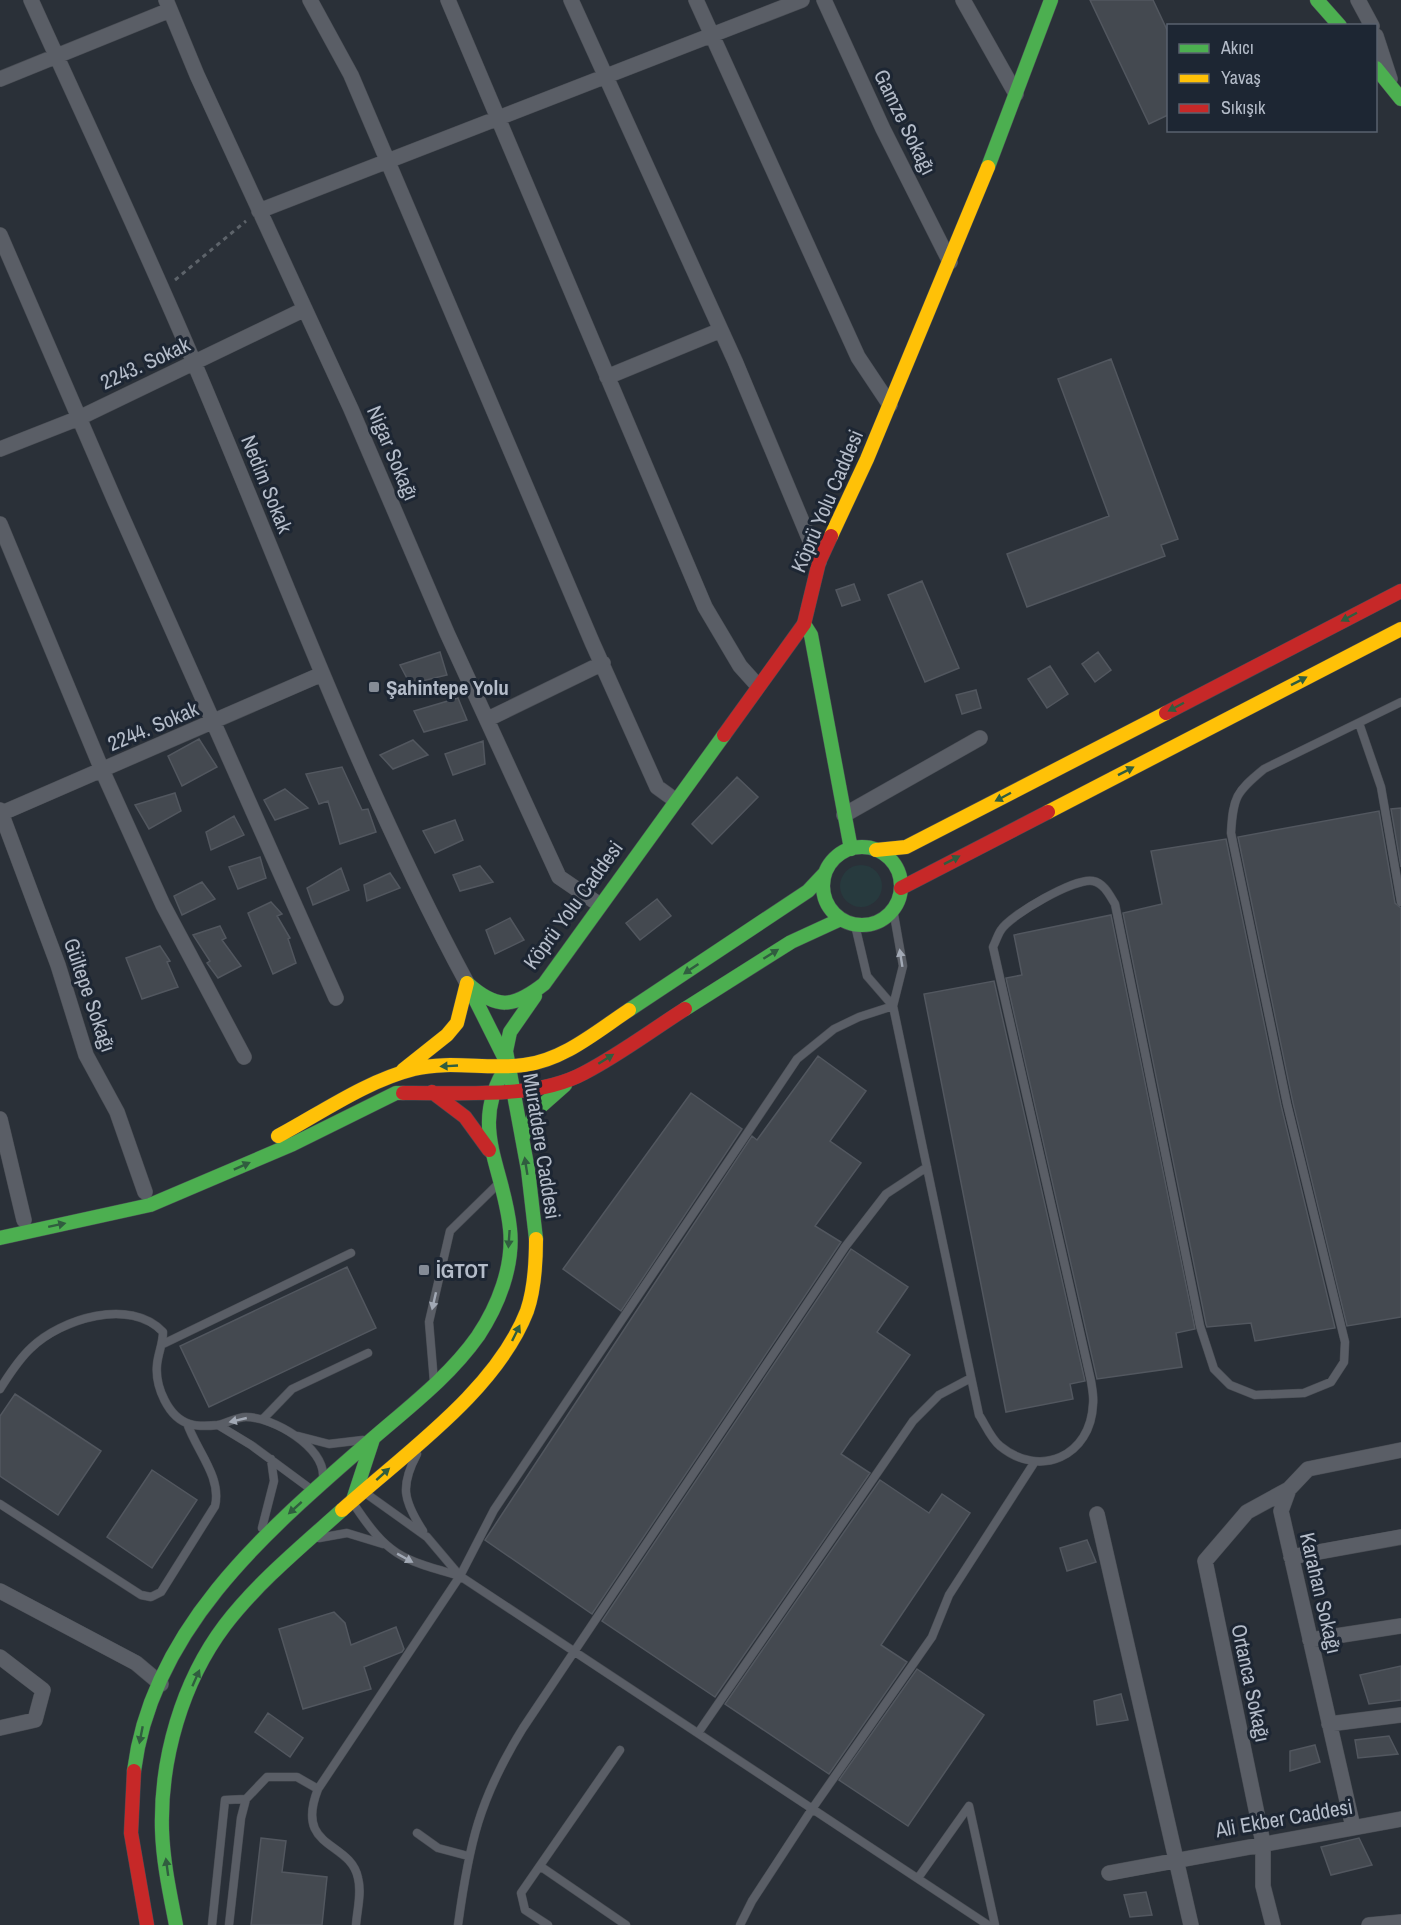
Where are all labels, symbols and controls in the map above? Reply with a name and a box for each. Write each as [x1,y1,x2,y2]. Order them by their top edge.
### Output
legend [1167,24,1377,132]
text: Akıcı [1220,35,1254,60]
street label: Gamze Sokağı [867,64,943,180]
text: Yavaş [1221,65,1261,90]
text: Sıkışık [1221,95,1266,120]
street label: 2243. Sokak [95,329,195,396]
street label: Nigar Sokağı [360,401,426,505]
street label: Köprü Yolu Caddesi [784,425,870,577]
street label: Nedim Sokak [234,431,300,538]
one-way arrow [1340,612,1357,622]
place label: Şahintepe Yolu [386,673,509,702]
one-way arrow [1290,677,1308,687]
marker: Şahintepe Yolu [367,680,381,694]
street label: 2244. Sokak [103,694,203,758]
one-way arrow [1167,702,1184,712]
one-way arrow [1117,766,1134,775]
one-way arrow [994,792,1011,802]
street label: Köprü Yolu Caddesi [516,835,630,975]
one-way arrow [944,855,961,864]
street label: Gültepe Sokağı [57,934,123,1056]
one-way arrow [896,948,905,967]
one-way arrow [763,949,779,960]
one-way arrow [683,963,700,974]
one-way arrow [598,1053,615,1064]
one-way arrow [440,1061,459,1070]
street label: Muratdere Caddesi [516,1071,568,1221]
one-way arrow [521,1156,530,1175]
one-way arrow [234,1162,251,1171]
one-way arrow [48,1220,67,1229]
one-way arrow [504,1230,514,1249]
place label: İGTOT [436,1256,489,1285]
marker: İGTOT [417,1263,431,1277]
one-way arrow [428,1292,438,1311]
one-way arrow [512,1325,521,1342]
one-way arrow [229,1415,247,1425]
one-way arrow [375,1468,390,1481]
one-way arrow [288,1501,303,1515]
street label: Karahan Sokağı [1293,1530,1349,1656]
one-way arrow [397,1553,414,1563]
street label: Ortanca Sokağı [1224,1621,1278,1745]
one-way arrow [191,1669,200,1686]
one-way arrow [136,1726,145,1745]
street label: Ali Ekber Caddesi [1212,1792,1355,1845]
one-way arrow [163,1858,172,1877]

